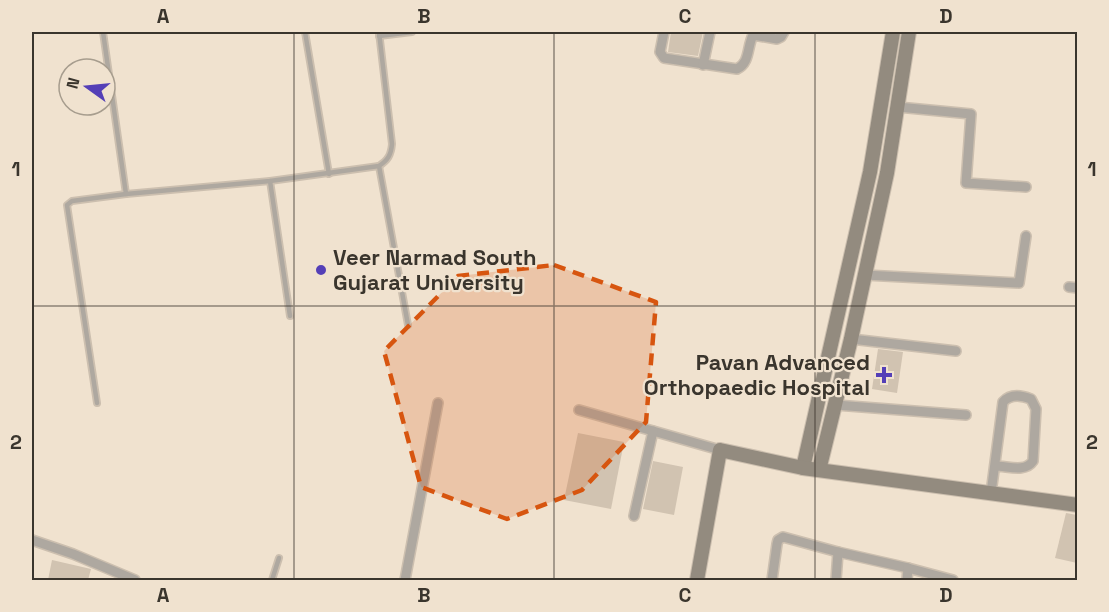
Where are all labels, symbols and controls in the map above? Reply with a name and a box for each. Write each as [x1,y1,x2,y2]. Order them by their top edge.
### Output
text: A [157,3,170,29]
text: B [417,3,431,29]
text: C [679,3,692,29]
text: D [939,3,953,29]
north arrow [57,57,117,117]
text: N [61,75,85,91]
text: 1 [11,156,21,182]
text: 1 [1087,156,1097,182]
place label: Veer Narmad South Gujarat University [333,243,537,296]
marker: Veer Narmad South Gujarat University [314,263,328,277]
place label: Pavan Advanced Orthopaedic Hospital [644,348,870,401]
marker: Pavan Advanced Orthopaedic Hospital [875,366,893,384]
text: 2 [10,429,22,455]
text: 2 [1086,429,1098,455]
text: A [157,582,170,608]
text: B [417,582,431,608]
text: C [679,582,692,608]
text: D [939,582,953,608]

